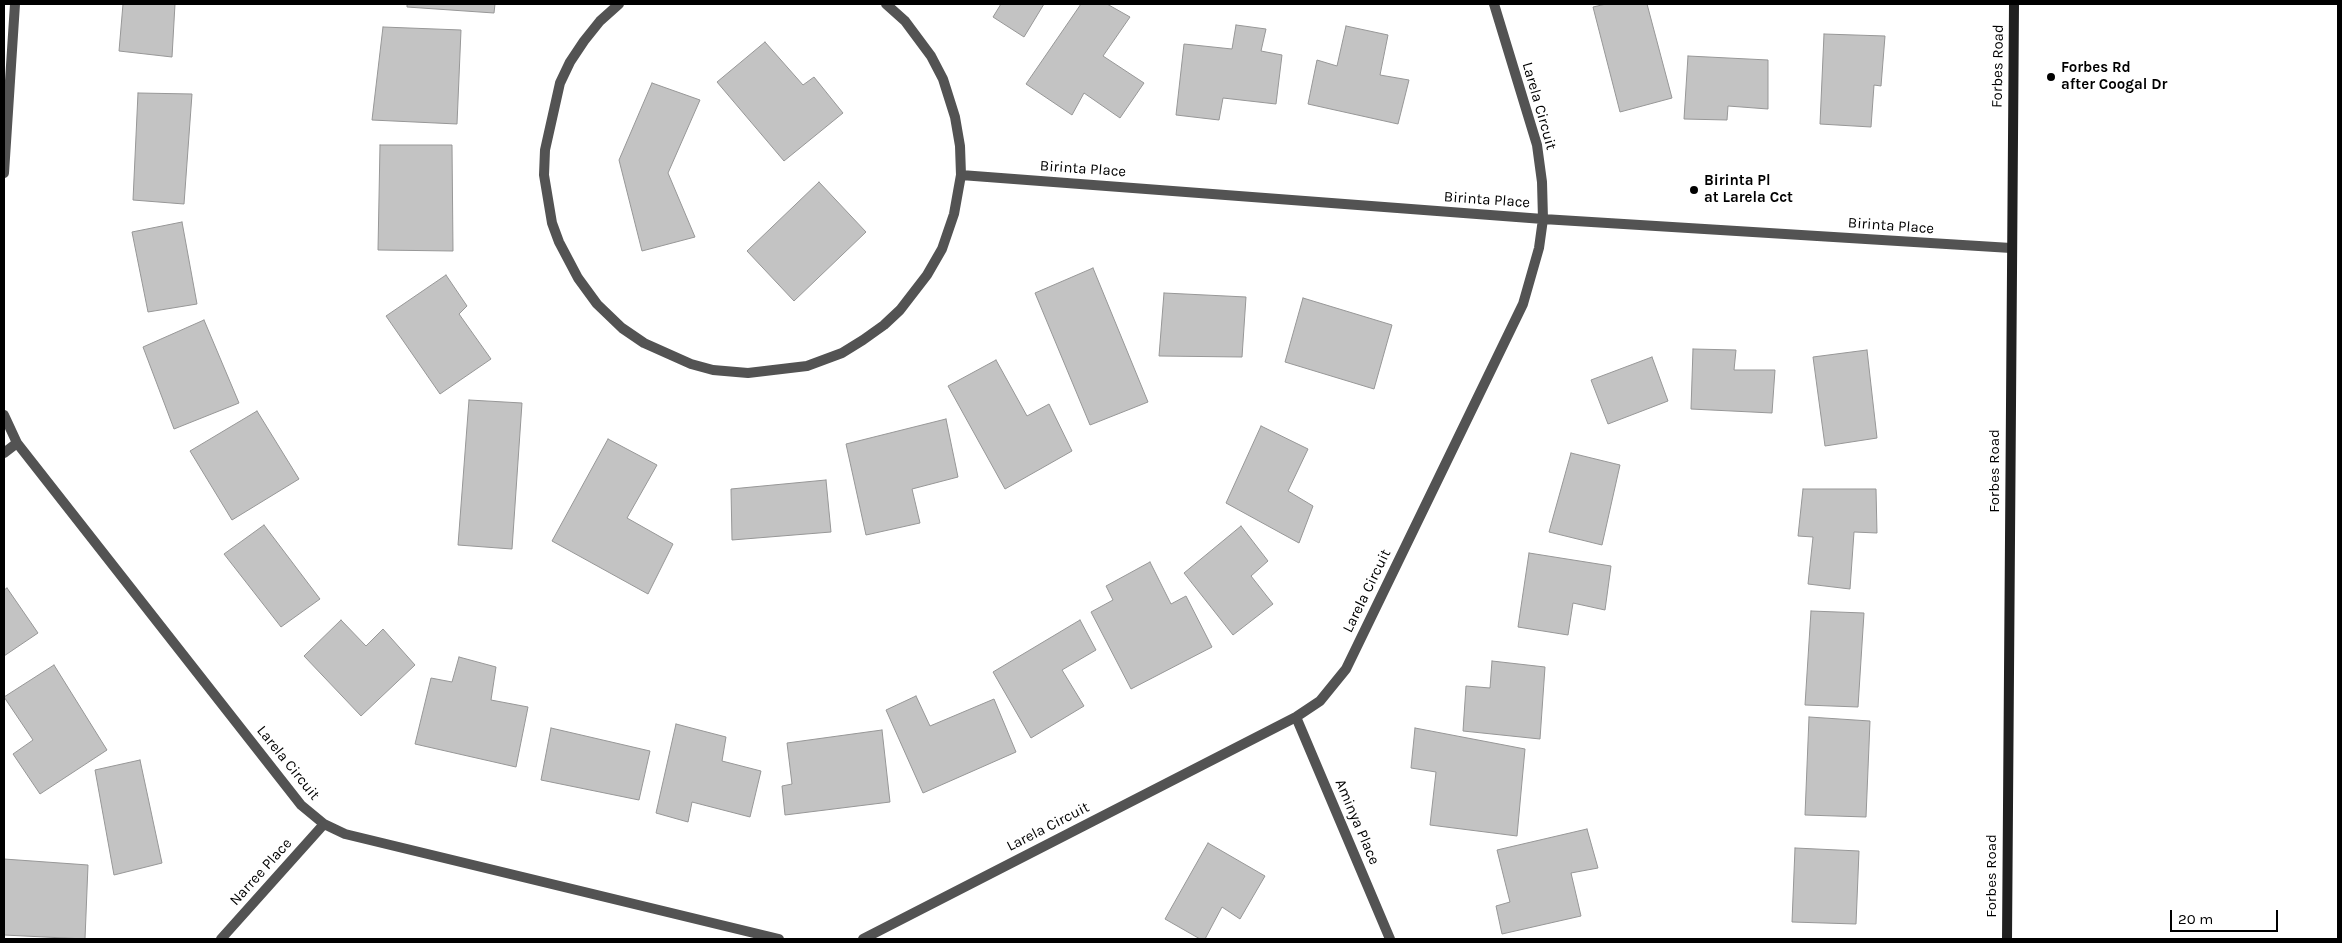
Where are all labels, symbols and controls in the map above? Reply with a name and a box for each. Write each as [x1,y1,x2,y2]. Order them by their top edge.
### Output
street label: Forbes Road [1988,24,2008,108]
place label: Forbes Rd after Coogal Dr [2061,59,2167,94]
street label: Larela Circuit [1518,60,1560,152]
marker: Forbes Rd after Coogal Dr [2045,71,2057,83]
street label: Birinta Place [1039,157,1127,181]
place label: Birinta Pl at Larela Cct [1704,172,1793,207]
marker: Birinta Pl at Larela Cct [1688,184,1700,196]
street label: Birinta Place [1443,188,1531,212]
street label: Birinta Place [1847,214,1935,238]
street label: Forbes Road [1986,429,2004,513]
street label: Larela Circuit [1339,546,1395,636]
street label: Larela Circuit [253,722,323,804]
street label: Aminya Place [1331,777,1383,867]
street label: Larela Circuit [1004,798,1092,856]
street label: Forbes Road [1983,834,2001,918]
street label: Narree Place [226,835,296,909]
scale bar [2172,900,2280,932]
text: 20 m [2178,910,2213,928]

